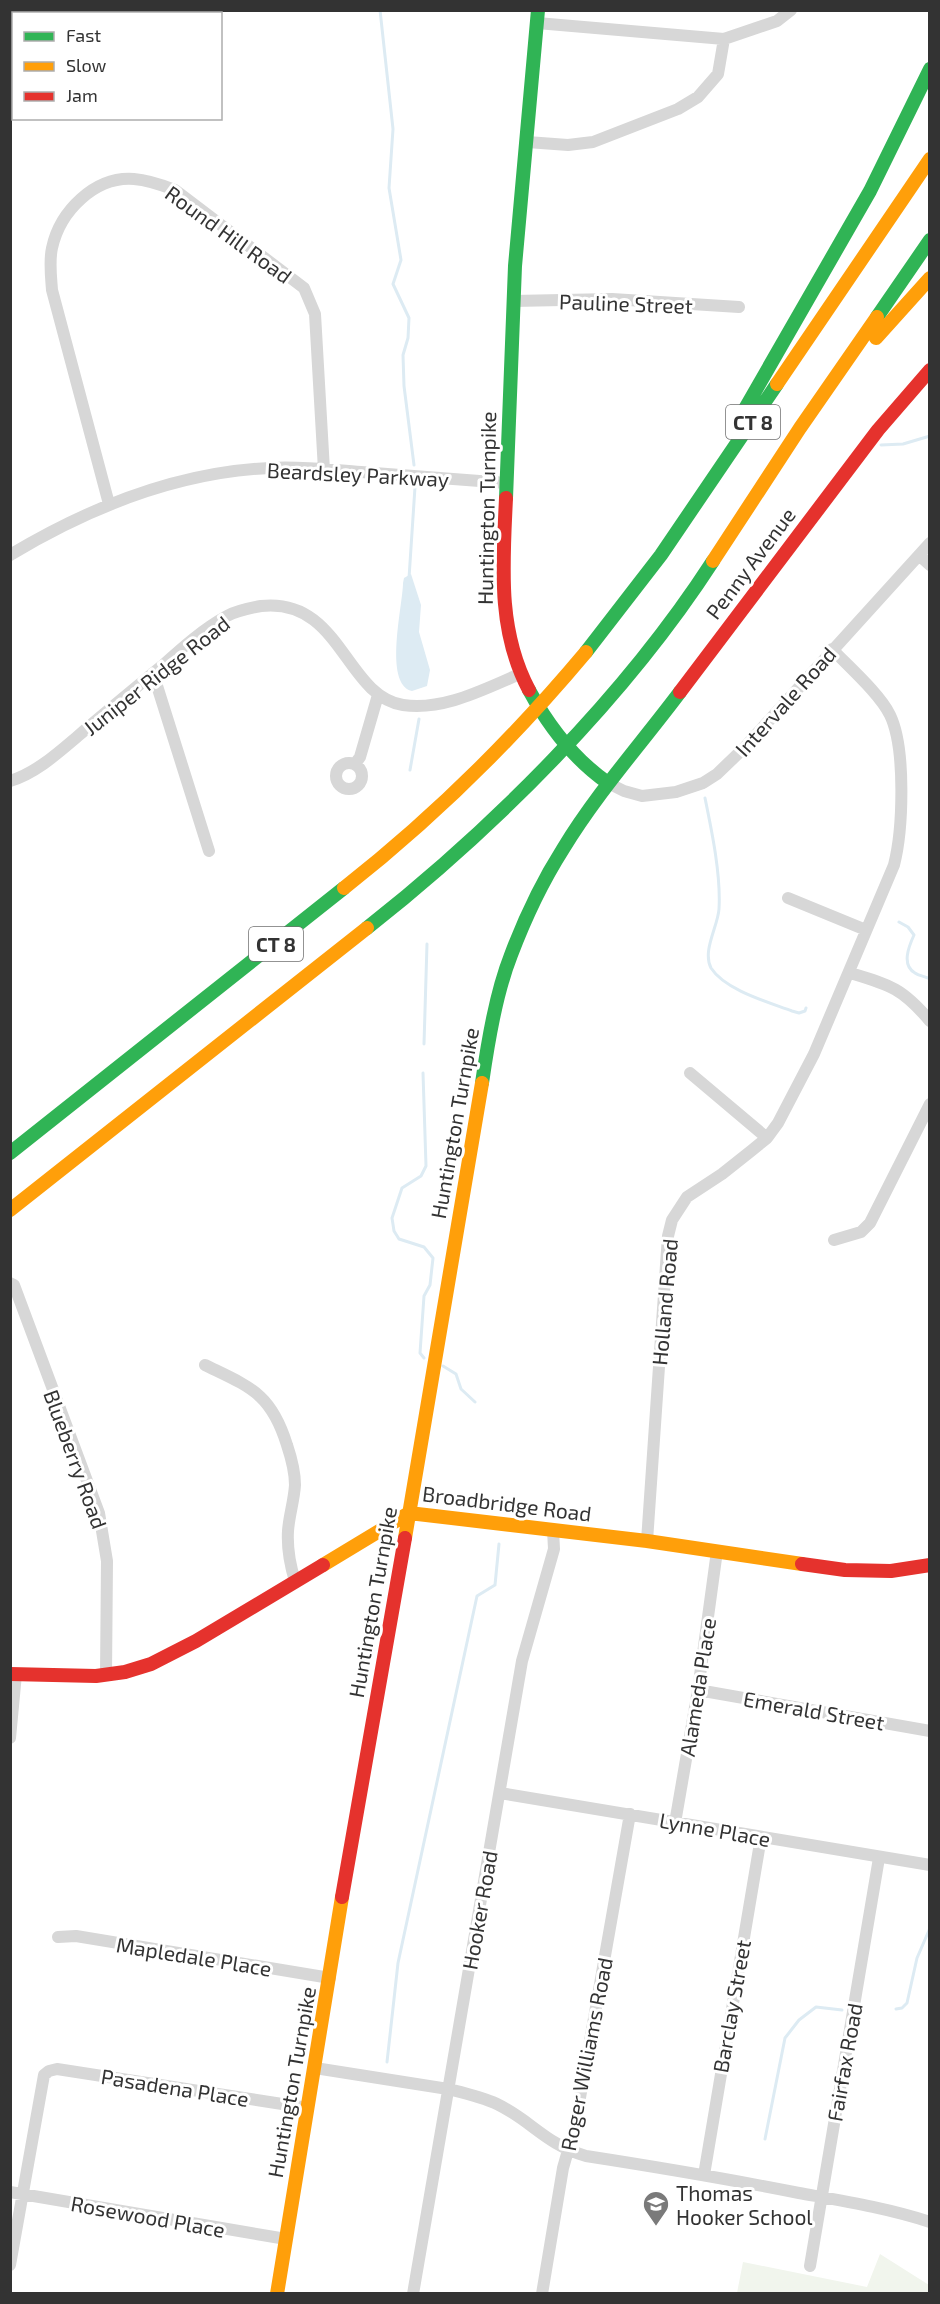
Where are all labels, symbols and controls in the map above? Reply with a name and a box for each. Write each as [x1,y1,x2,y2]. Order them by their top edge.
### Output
legend [12,12,222,120]
text: Fast [66,24,101,46]
text: Slow [66,54,107,76]
text: Jam [66,84,98,106]
street label: Round Hill Road [161,180,297,288]
street label: Pauline Street [559,288,693,318]
road number: CT 8 [726,405,780,439]
street label: Huntington Turnpike [472,411,500,605]
street label: Beardsley Parkway [266,457,450,491]
street label: Penny Avenue [700,502,800,624]
street label: Juniper Ridge Road [78,610,234,740]
street label: Intervale Road [729,641,841,761]
road number: CT 8 [249,927,303,961]
street label: Huntington Turnpike [425,1025,483,1221]
street label: Holland Road [646,1238,682,1366]
street label: Blueberry Road [39,1386,113,1532]
street label: Broadbridge Road [421,1480,593,1526]
street label: Huntington Turnpike [343,1504,401,1700]
street label: Alameda Place [674,1616,720,1758]
street label: Emerald Street [742,1685,886,1735]
street label: Lynne Place [658,1807,772,1851]
street label: Hooker Road [456,1848,502,1972]
street label: Mapledale Place [115,1931,273,1981]
street label: Barclay Street [707,1938,755,2074]
street label: Roger Williams Road [555,1955,617,2153]
street label: Huntington Turnpike [262,1984,320,2180]
street label: Fairfax Road [821,2001,867,2123]
street label: Pasadena Place [99,2063,251,2111]
place label: Thomas Hooker School [676,2180,813,2229]
school or university icon: Thomas Hooker School [641,2189,671,2227]
street label: Rosewood Place [69,2190,227,2242]

